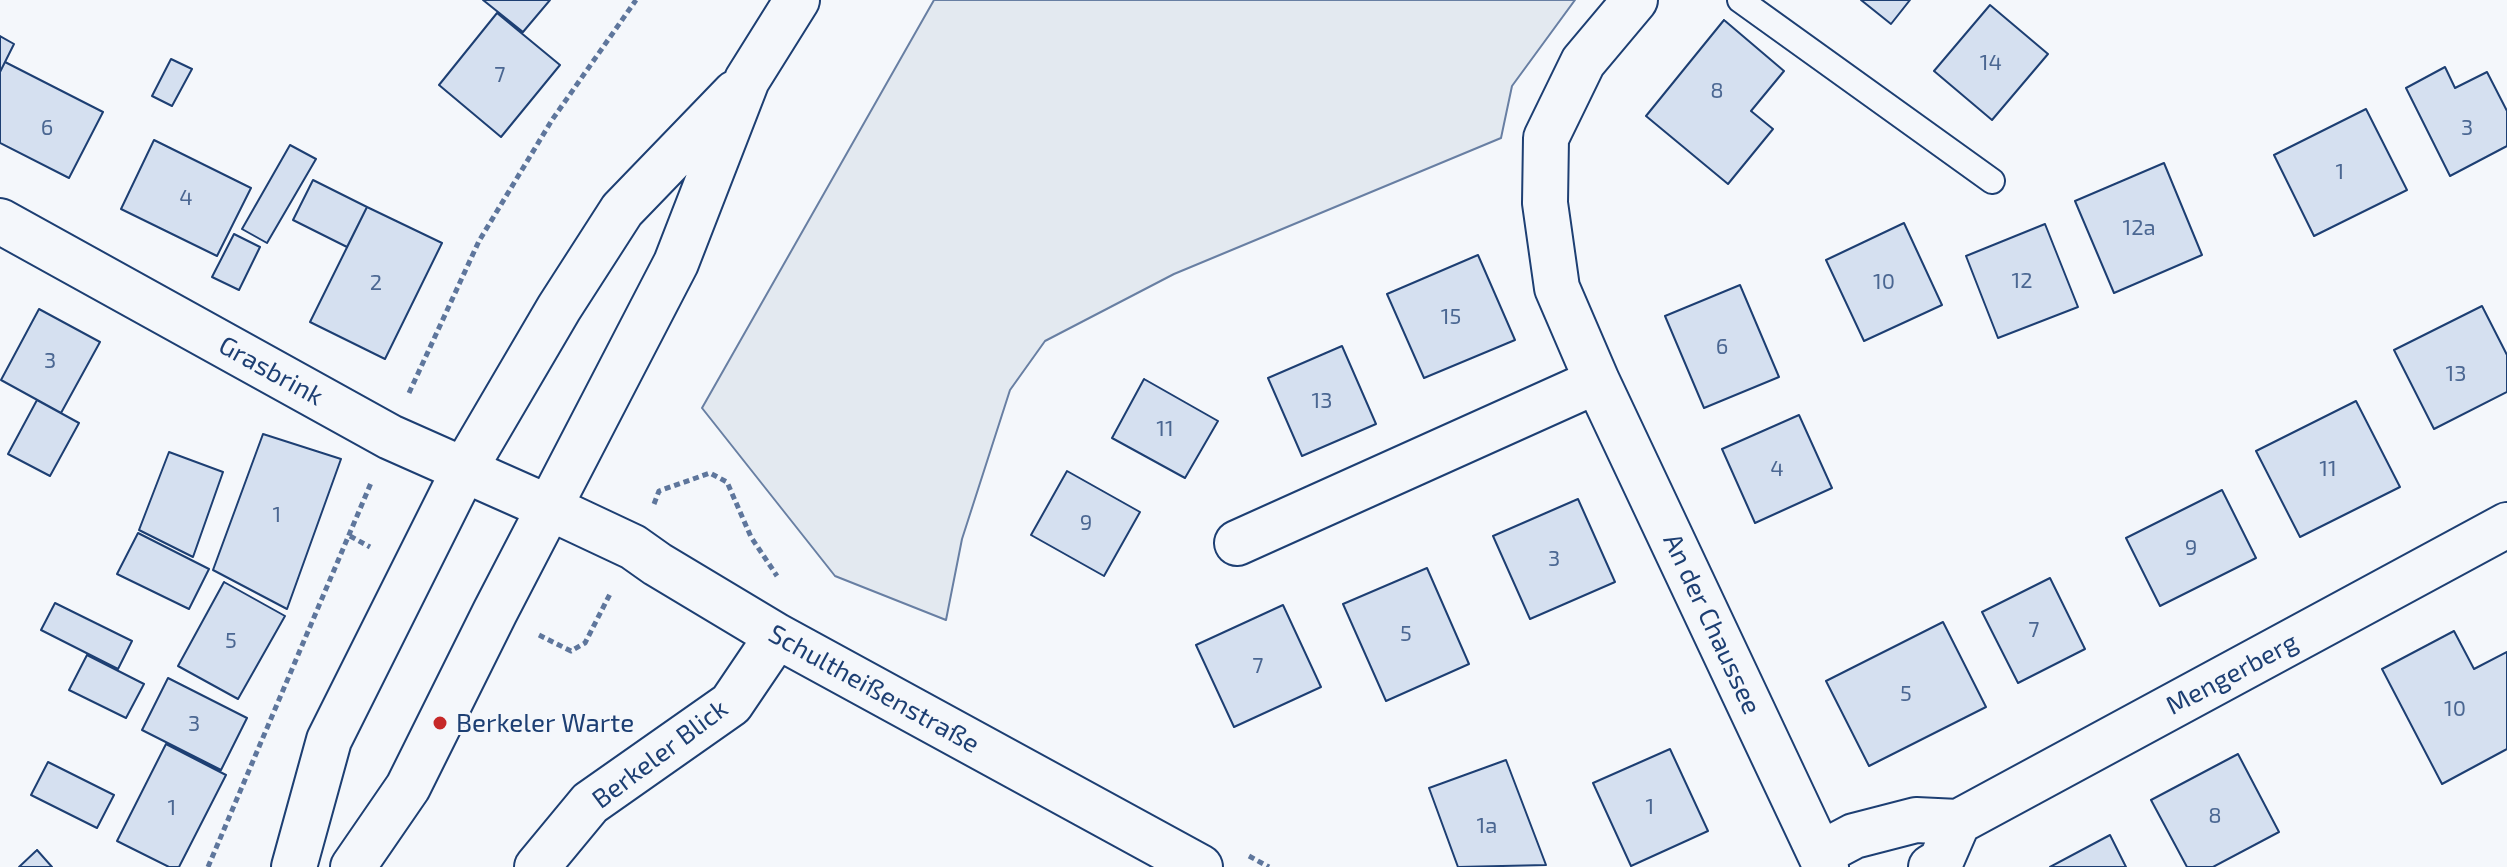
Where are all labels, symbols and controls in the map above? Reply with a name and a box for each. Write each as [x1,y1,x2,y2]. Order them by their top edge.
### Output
house number: 14 [1980,50,2002,76]
house number: 7 [494,62,506,88]
house number: 8 [1710,78,1724,104]
house number: 6 [41,115,53,141]
house number: 3 [2461,115,2473,141]
house number: 1 [2336,159,2344,185]
house number: 4 [179,185,193,211]
house number: 12a [2122,215,2156,241]
house number: 12 [2011,268,2033,294]
house number: 10 [1873,269,1895,295]
house number: 2 [370,270,382,296]
house number: 15 [1441,304,1461,330]
street label: Grasbrink [213,330,329,412]
house number: 6 [1716,334,1728,360]
house number: 3 [44,348,56,374]
house number: 13 [2446,361,2466,387]
house number: 13 [1312,388,1332,414]
house number: 11 [1156,416,1174,442]
house number: 4 [1770,456,1784,482]
house number: 11 [2319,456,2337,482]
house number: 1 [273,502,281,528]
house number: 9 [1080,510,1092,536]
street label: An der Chaussee [1657,529,1767,719]
house number: 9 [2185,535,2197,561]
house number: 3 [1548,546,1560,572]
house number: 7 [2028,617,2040,643]
street label: Schultheißenstraße [763,618,985,760]
house number: 5 [1400,621,1412,647]
street label: Mengerberg [2161,626,2303,722]
house number: 5 [225,628,237,654]
house number: 7 [1252,653,1264,679]
house number: 5 [1900,681,1912,707]
street label: Berkeler Blick [586,693,734,815]
house number: 10 [2444,696,2466,722]
place label: Berkeler Warte [456,707,634,739]
house number: 3 [188,711,200,737]
marker: Berkeler Warte [431,714,449,732]
house number: 1 [1646,794,1654,820]
house number: 1 [168,795,176,821]
house number: 8 [2208,803,2222,829]
house number: 1a [1477,813,1497,839]

